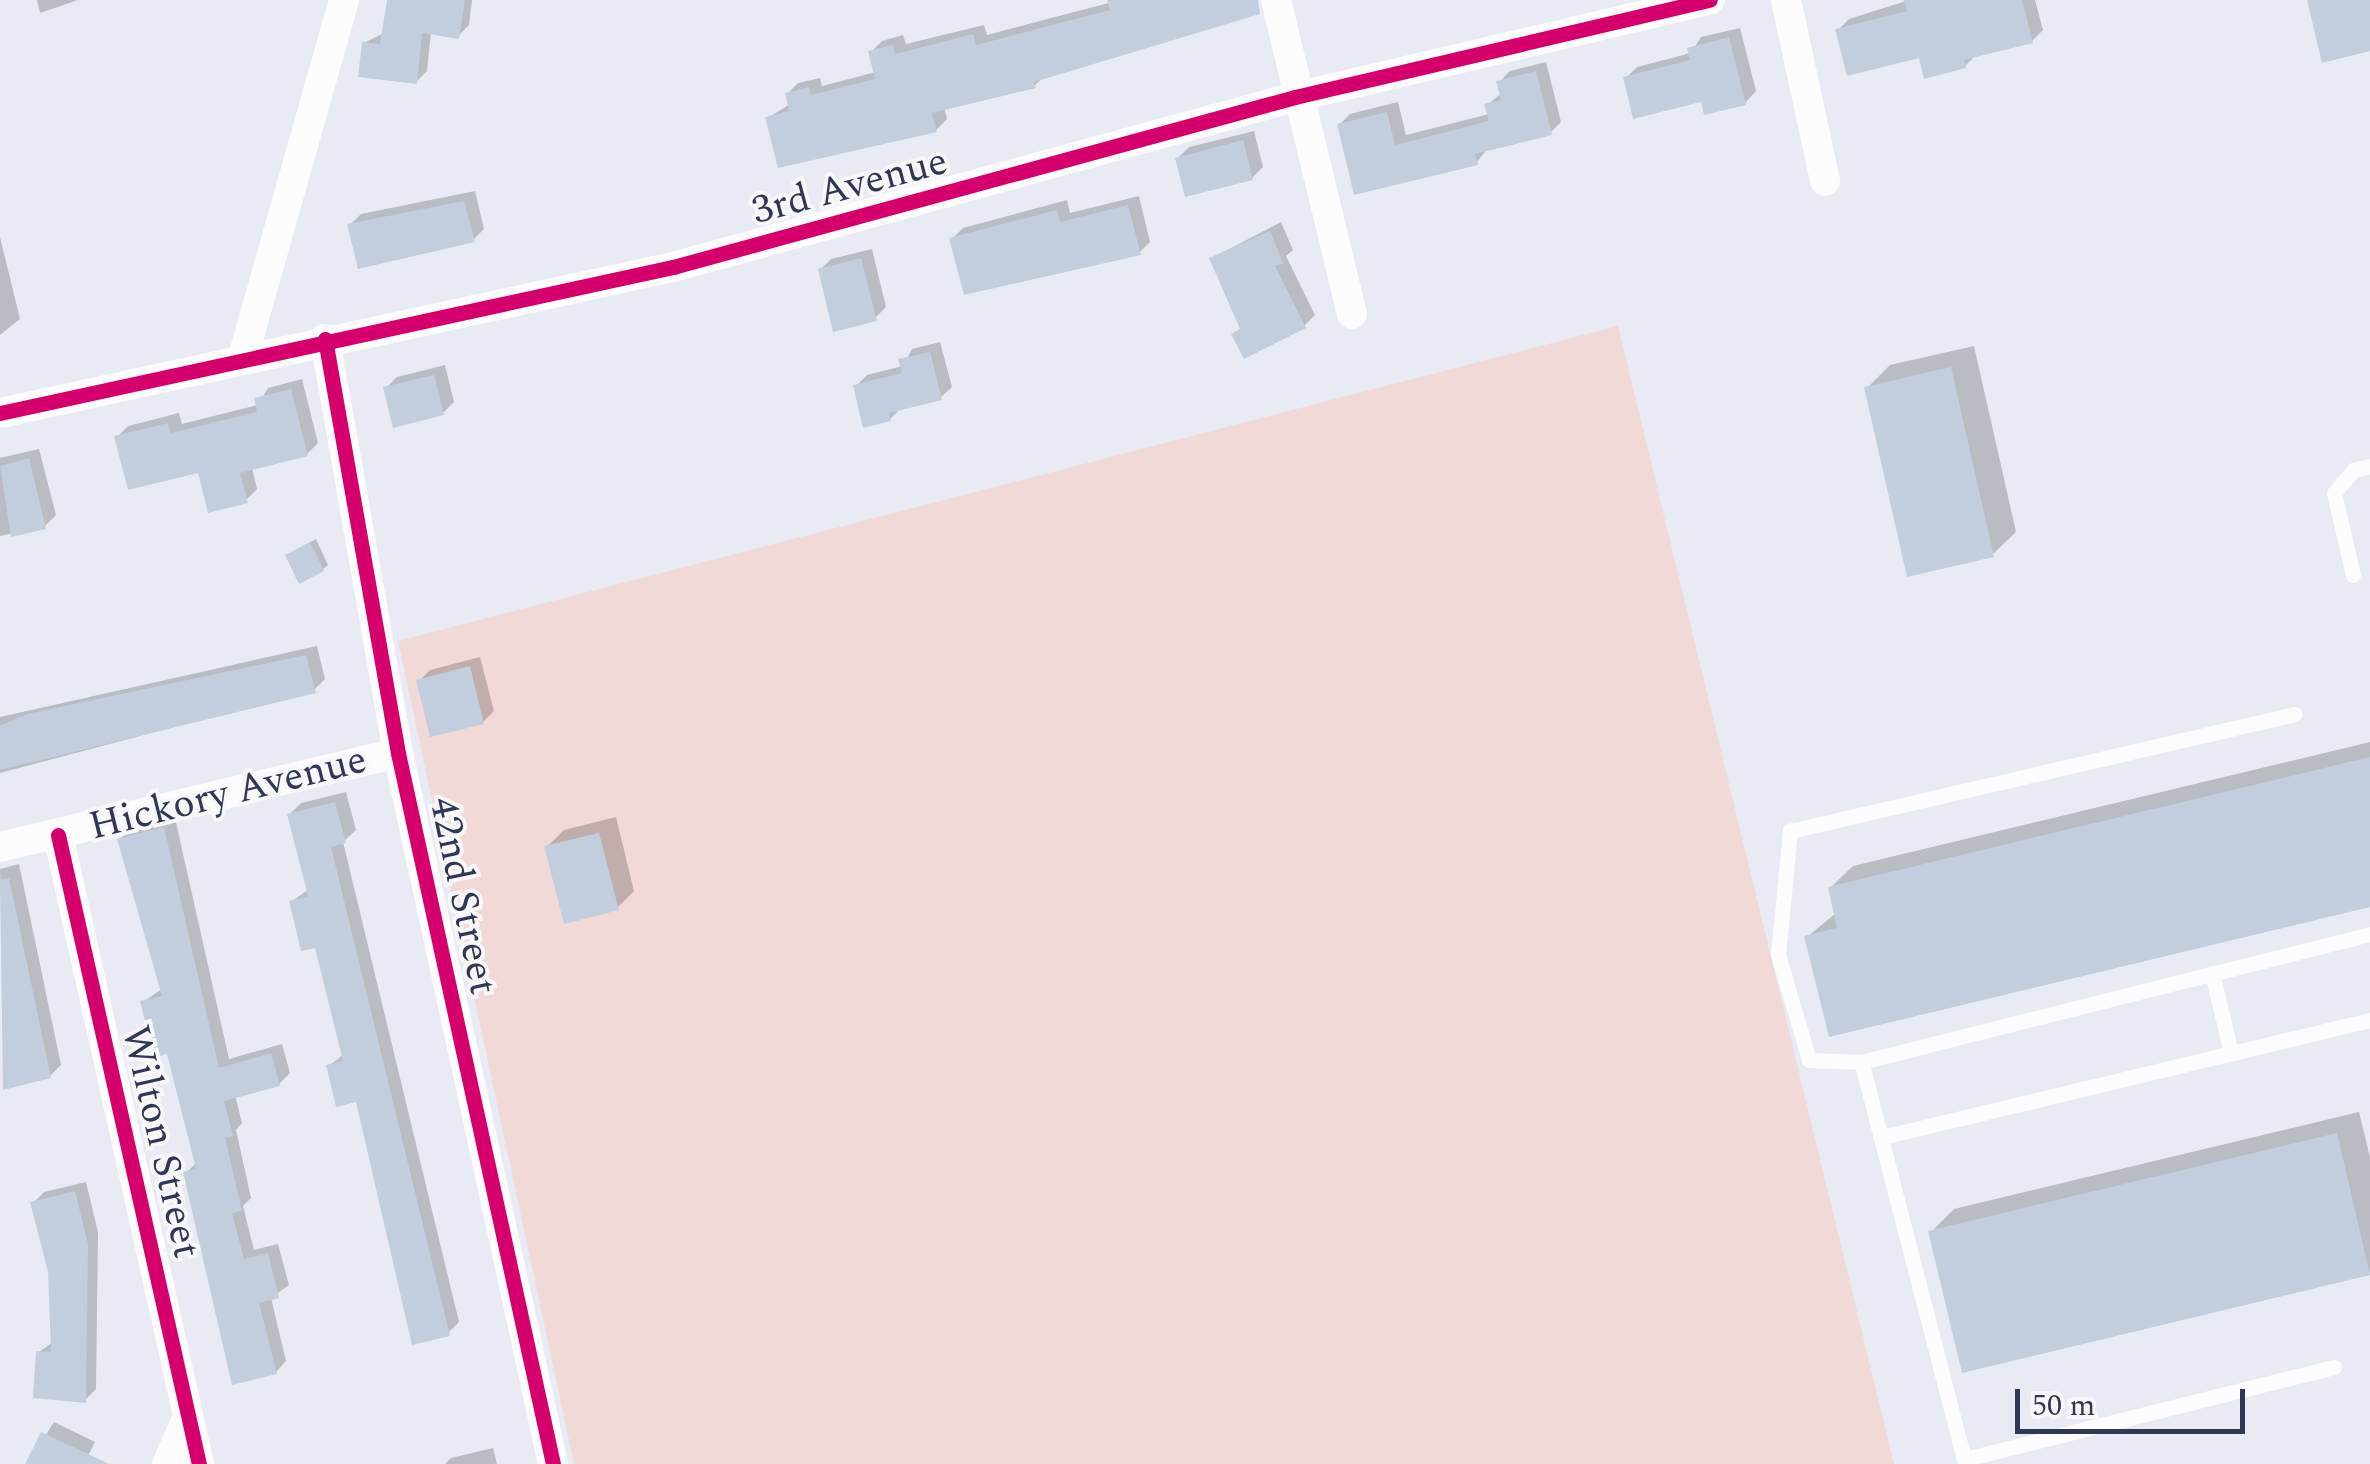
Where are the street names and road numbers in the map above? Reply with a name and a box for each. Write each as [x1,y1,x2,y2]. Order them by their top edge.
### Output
street label: 3rd Avenue [747,138,953,236]
street label: Hickory Avenue [84,736,372,852]
street label: 42nd Street [418,793,506,999]
street label: Wilton Street [110,1021,210,1263]

